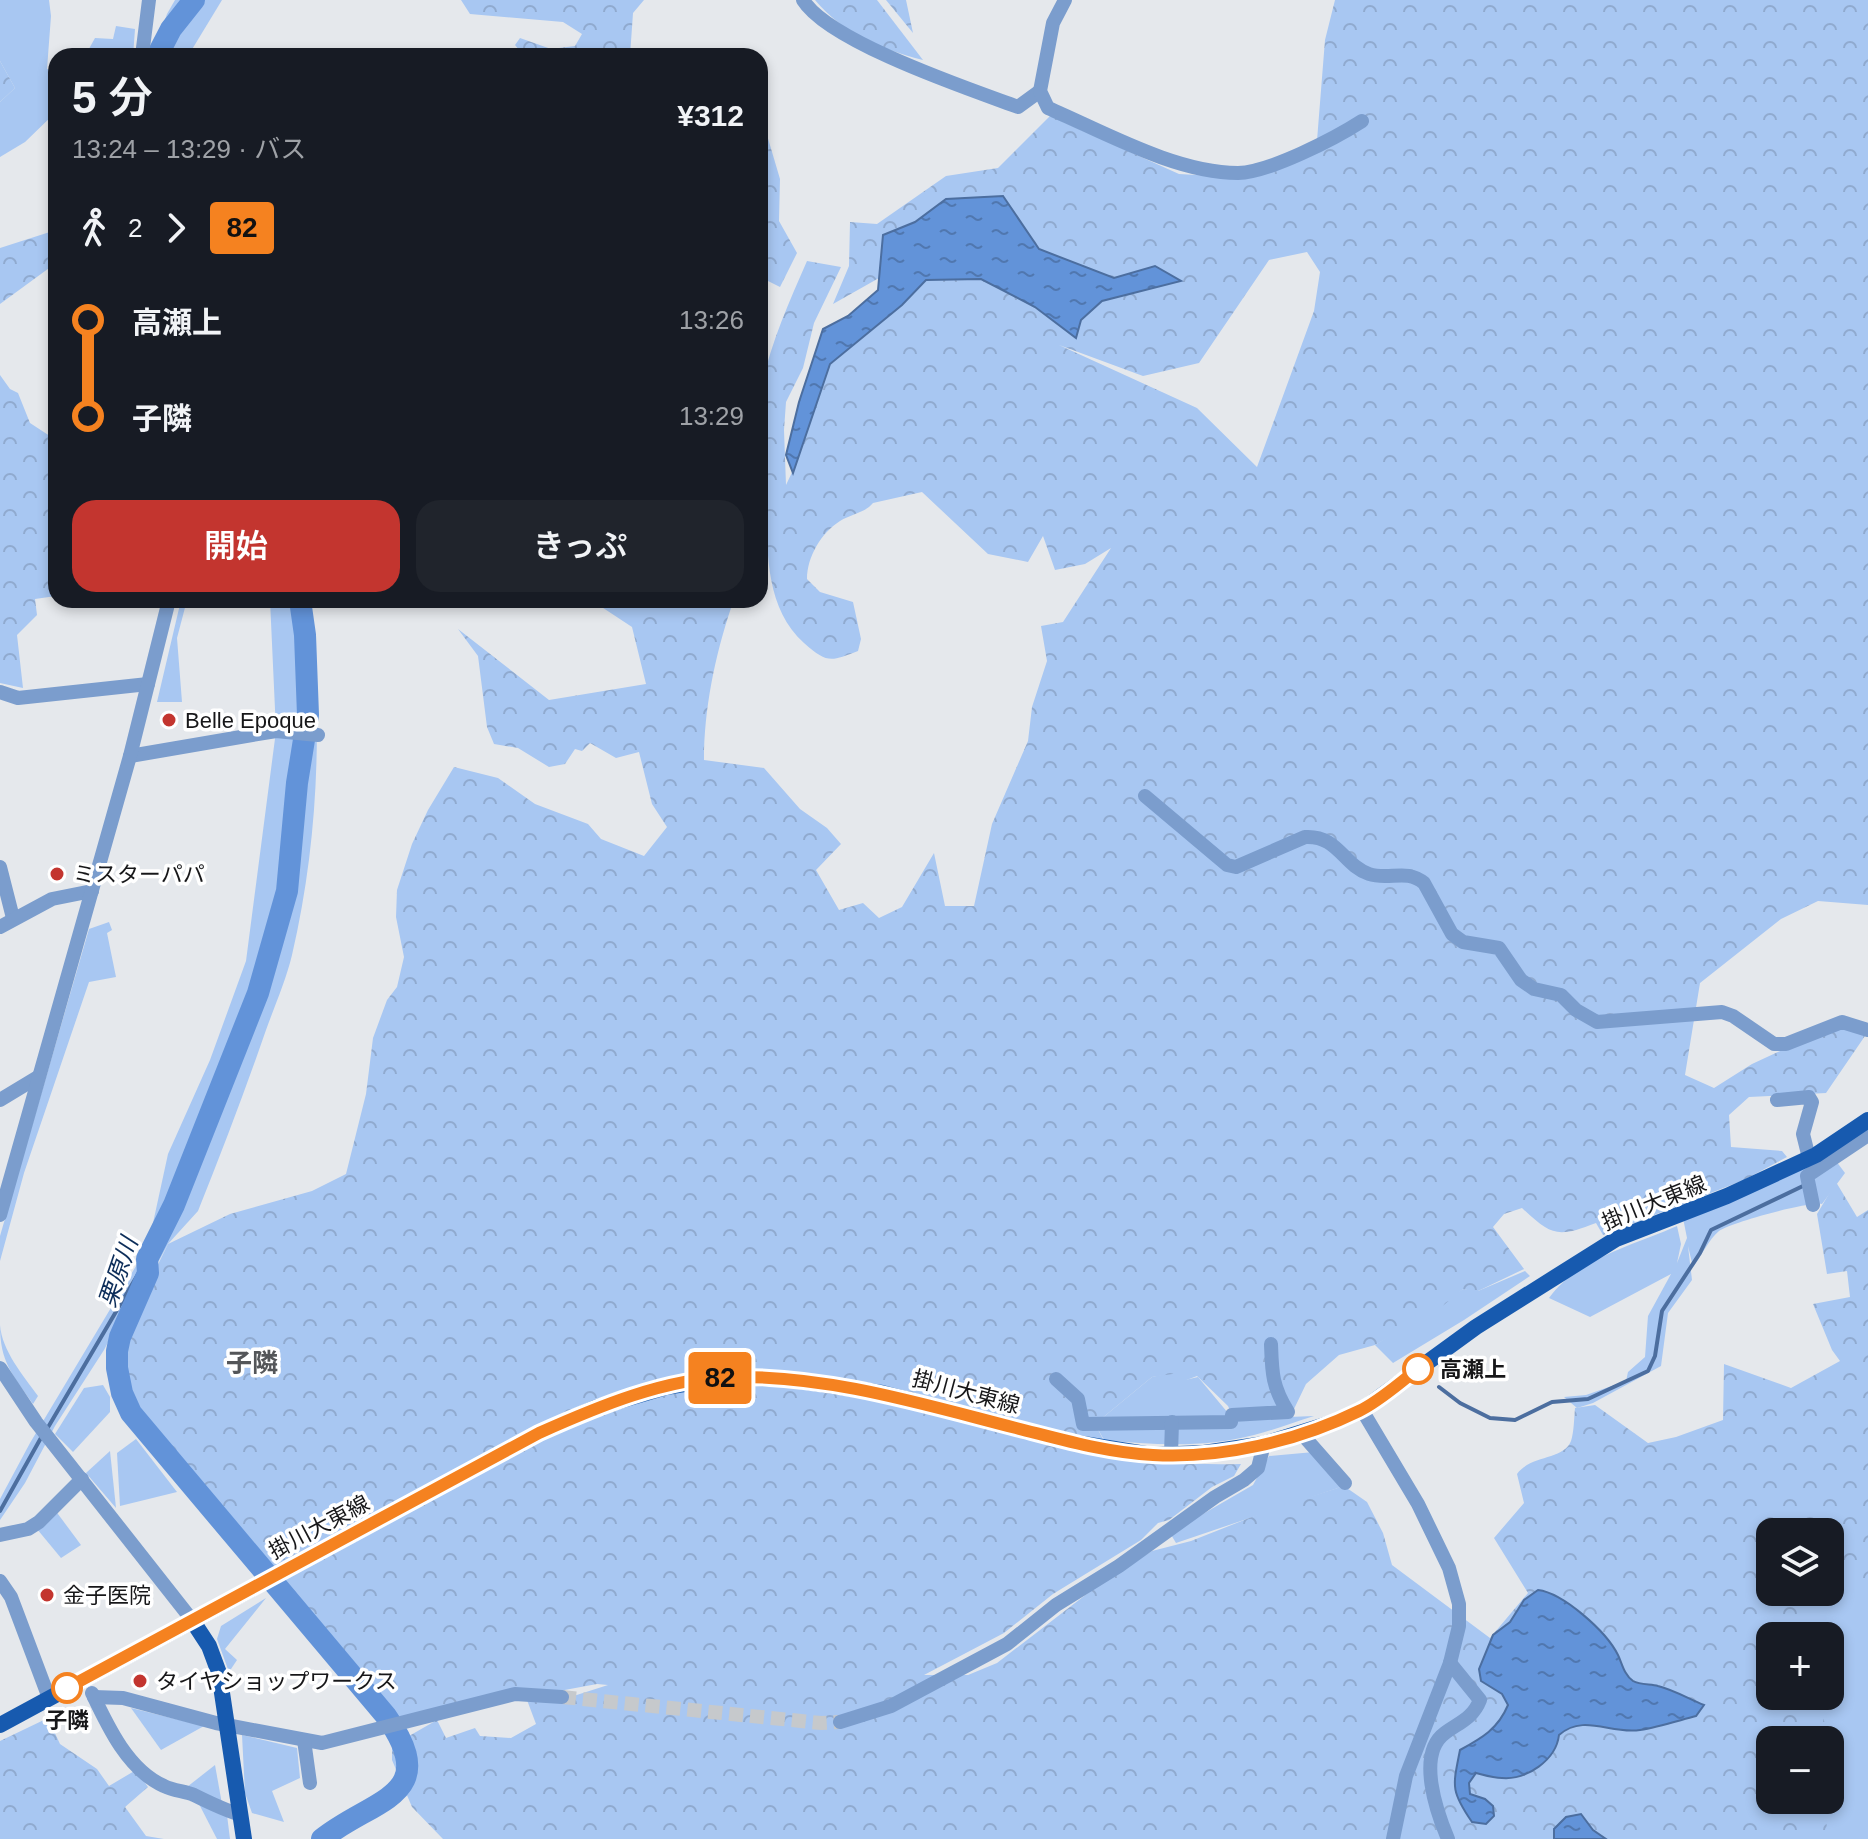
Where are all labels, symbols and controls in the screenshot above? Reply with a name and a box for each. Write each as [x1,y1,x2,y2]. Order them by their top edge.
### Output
text: 5 分 [72,73,153,122]
text: ¥312 [677,99,744,132]
text: 13:24 – 13:29 · バス [72,134,306,164]
icon: walk [72,206,116,250]
icon: forward [154,206,198,250]
text: 82 [226,212,258,243]
text: 2 [128,213,142,243]
text: 13:26 [679,305,744,335]
text: 高瀬上 [132,306,222,339]
text: 13:29 [679,401,744,431]
text: 子隣 [132,402,192,435]
button: 開始 [72,500,400,592]
button: きっぷ [416,500,744,592]
place label: Belle Epoque [185,708,316,733]
marker: Belle Epoque [160,711,178,729]
place label: ミスターパパ [73,862,205,887]
marker: ミスターパパ [48,865,66,883]
street label: 掛川大東線 [1598,1171,1710,1235]
water label: 栗原川 [94,1231,143,1310]
district label: 子隣 [226,1348,278,1378]
line badge: 82 [684,1352,756,1404]
marker: 高瀬上 [1403,1354,1433,1384]
place label: 高瀬上 [1440,1357,1506,1382]
text: 82 [704,1362,736,1393]
street label: 掛川大東線 [910,1366,1022,1418]
street label: 掛川大東線 [265,1490,373,1564]
map controls [1756,1518,1844,1814]
button: layers [1756,1518,1844,1606]
place label: 金子医院 [63,1583,151,1608]
marker: 金子医院 [38,1586,56,1604]
button: + [1756,1622,1844,1710]
place label: タイヤショップワークス [156,1669,397,1694]
marker: タイヤショップワークス [131,1672,149,1690]
marker: 子隣 [52,1673,82,1703]
place label: 子隣 [45,1708,89,1733]
button: − [1756,1726,1844,1814]

